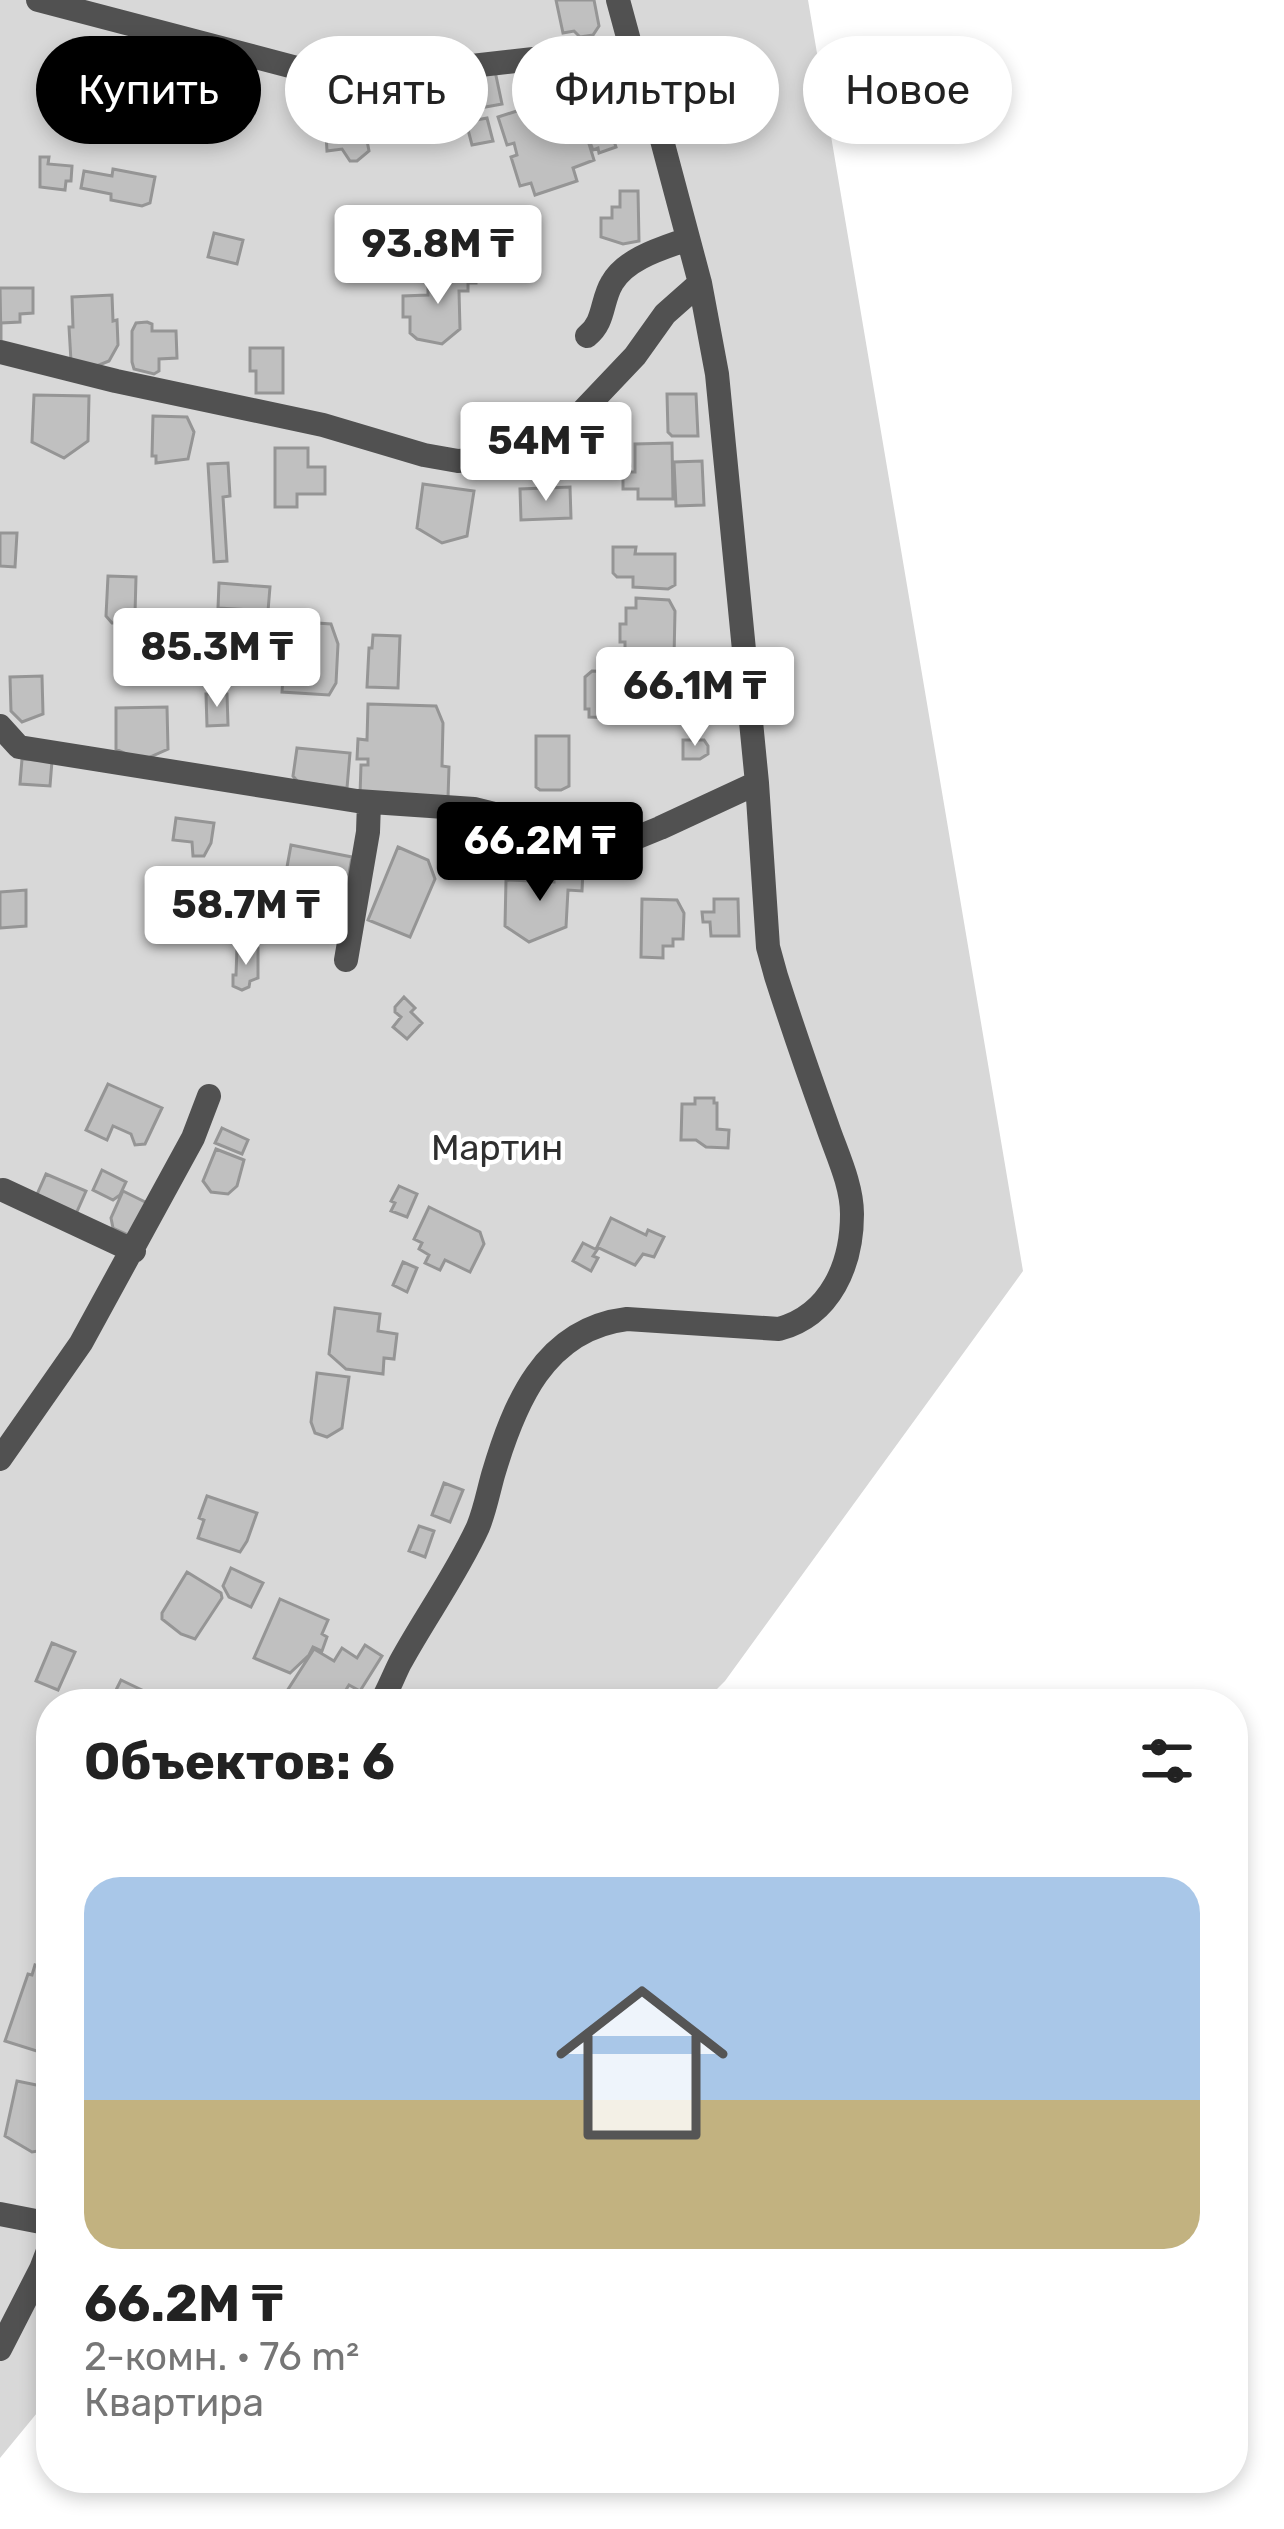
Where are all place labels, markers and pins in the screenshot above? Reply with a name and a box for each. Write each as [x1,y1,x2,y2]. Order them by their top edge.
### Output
pin: 93.8M ₸ [327,205,549,307]
pin: 54M ₸ [462,402,630,504]
pin: 85.3M ₸ [106,608,328,710]
pin: 66.1M ₸ [584,647,806,749]
pin: 66.2M ₸ [429,802,651,904]
pin: 58.7M ₸ [135,866,357,968]

